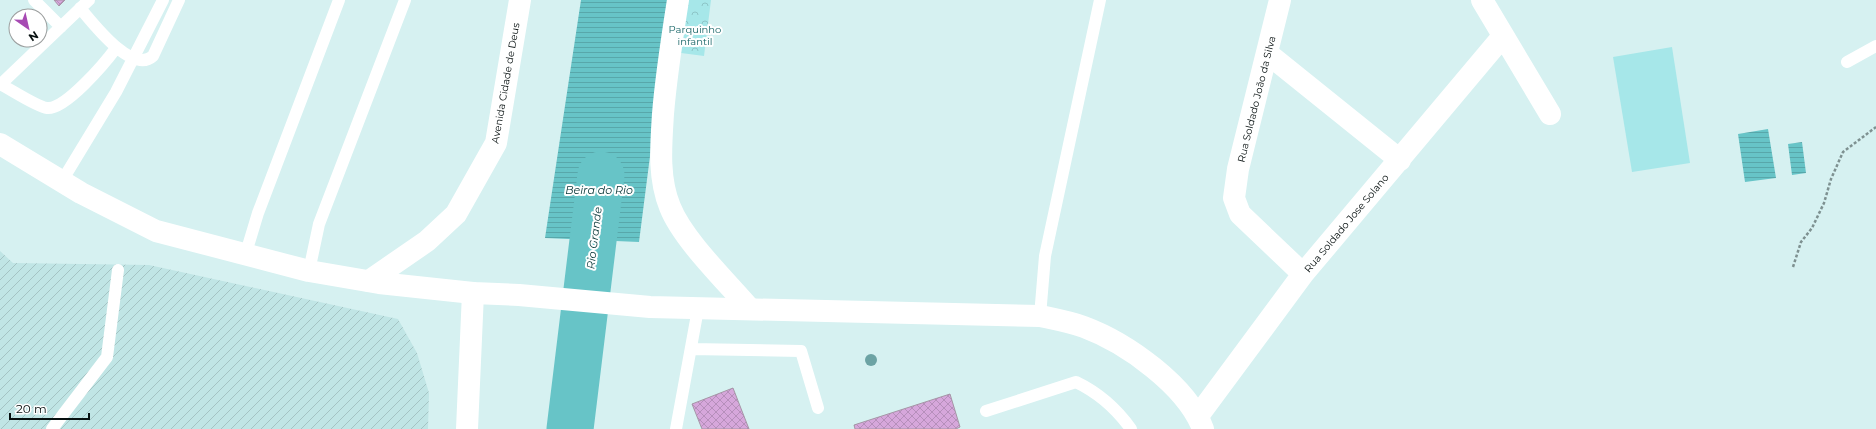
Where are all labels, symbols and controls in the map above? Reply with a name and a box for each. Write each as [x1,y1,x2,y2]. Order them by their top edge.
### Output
north arrow [8,8,48,48]
street label: Avenida Cidade de Deus [488,22,523,144]
park label: Parquinho infantil [669,23,721,48]
text: N [26,28,41,45]
street label: Rua Soldado João da Silva [1234,35,1279,164]
street label: Rua Soldado Jose Solano [1301,171,1391,275]
water label: Beira do Rio [565,183,633,197]
water label: Rio Grande [583,206,605,270]
scale bar [10,395,89,421]
text: 20 m [16,401,47,416]

